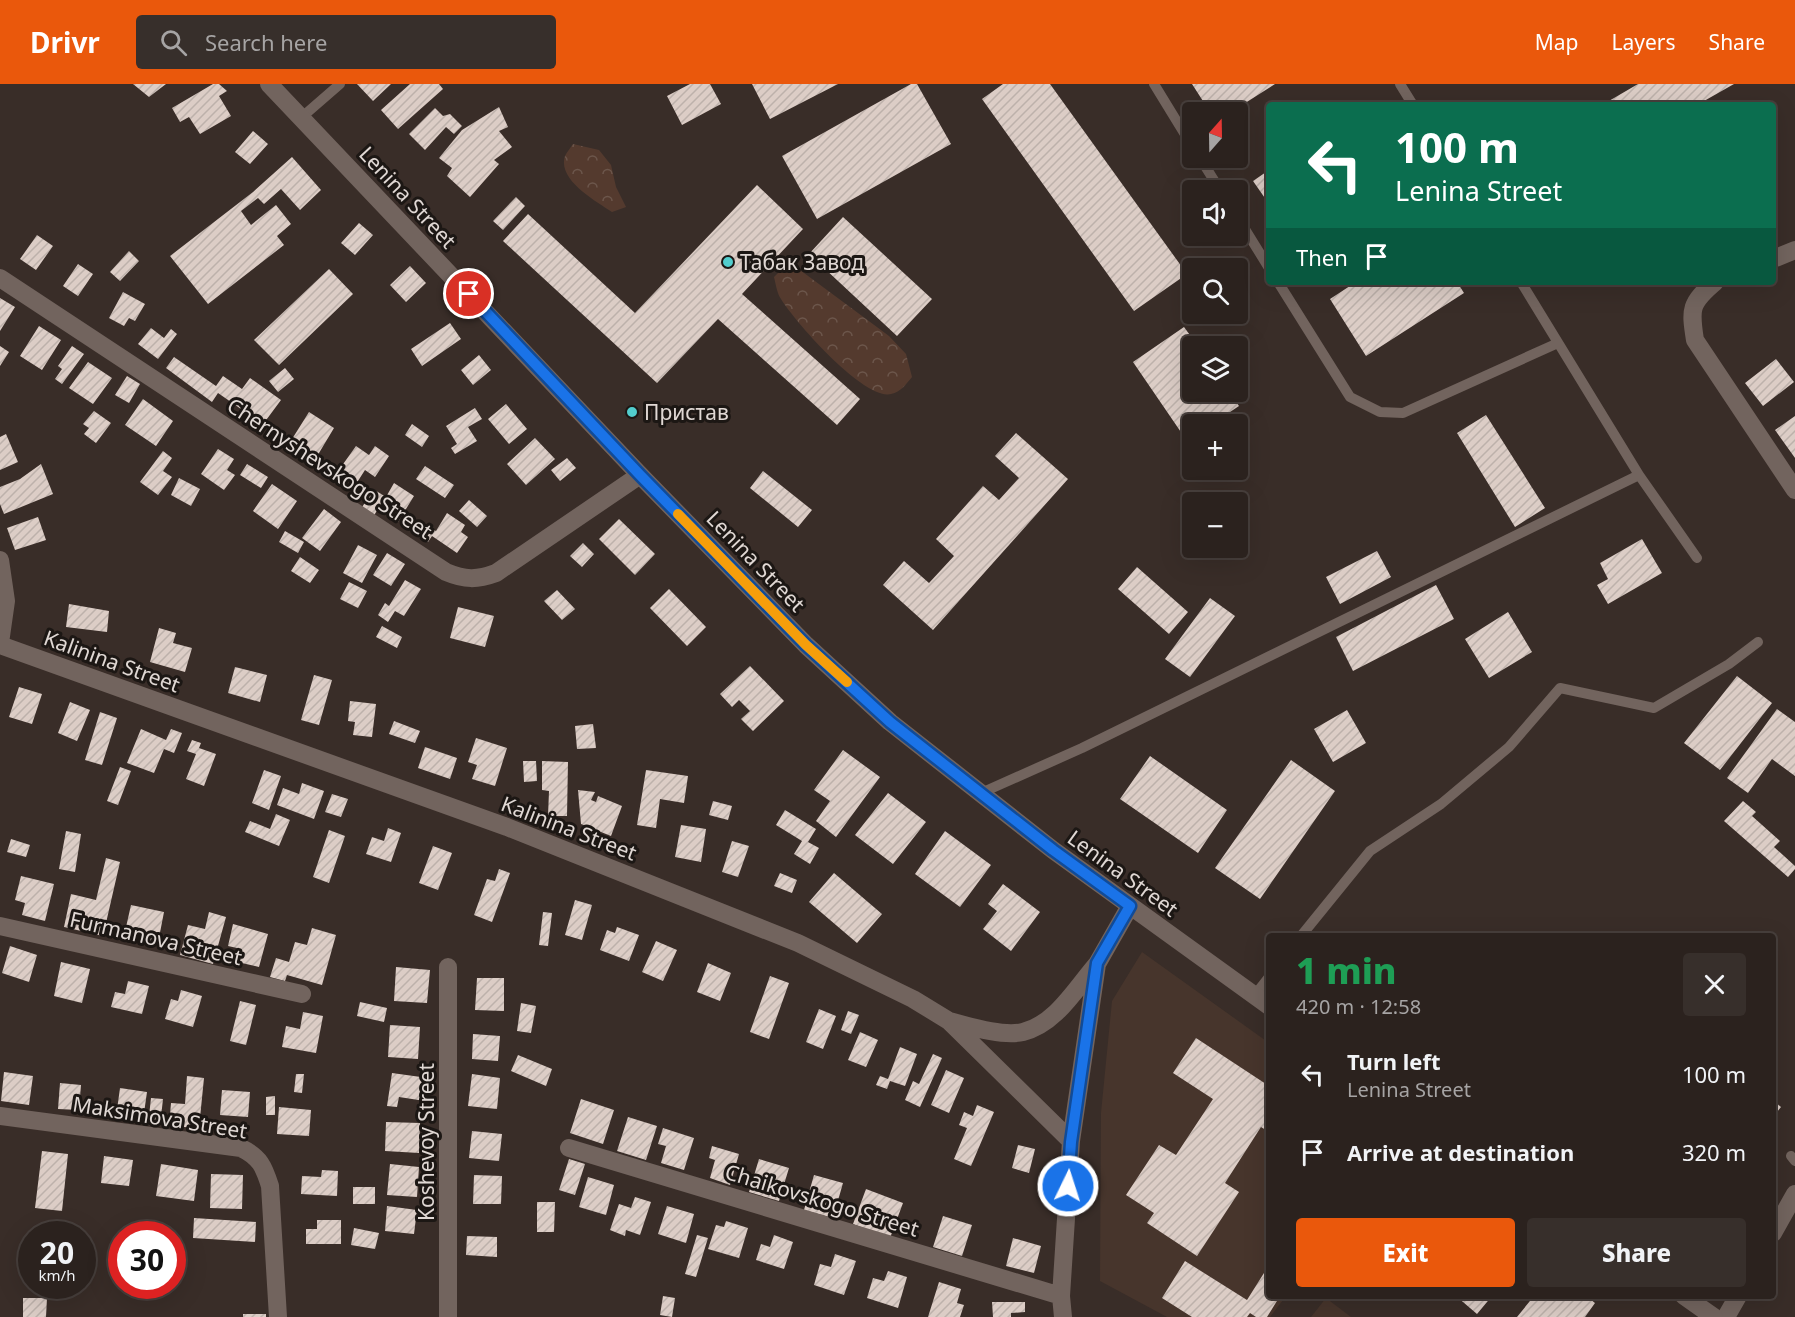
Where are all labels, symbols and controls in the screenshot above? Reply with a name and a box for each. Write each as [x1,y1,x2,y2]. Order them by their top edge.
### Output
search box [136,15,556,69]
text: Drivr [30,23,100,61]
icon: search [157,26,190,59]
text: Search here [205,27,327,57]
text: Map [1535,28,1579,56]
text: Layers [1612,28,1676,56]
text: Share [1709,28,1765,56]
north arrow [1182,102,1248,168]
map controls [1182,102,1248,558]
text: 100 m [1395,118,1519,175]
icon: left [1296,126,1374,204]
street label: Lenina Street [353,140,463,254]
text: Lenina Street [1395,172,1562,209]
button: sound [1182,180,1248,246]
icon: arrive [1360,240,1393,273]
text: Then [1296,242,1348,272]
place label: Табак Завод [740,248,864,276]
marker: Табак Завод [721,255,735,269]
button: search [1182,258,1248,324]
pin [443,268,494,319]
icon: arrive [452,277,485,310]
button: layers [1182,336,1248,402]
street label: Chernyshevskogo Street [222,391,438,545]
place label: Пристав [644,398,729,426]
marker: Пристав [625,405,639,419]
button: + [1182,414,1248,480]
button: − [1182,492,1248,558]
street label: Lenina Street [701,504,812,618]
street label: Kalinina Street [40,623,184,699]
street label: Kalinina Street [497,789,641,867]
street label: Lenina Street [1062,823,1184,923]
street label: Furmanova Street [67,905,245,972]
text: 1 min [1296,946,1397,995]
button: close [1683,953,1746,1016]
text: 420 m · 12:58 [1296,993,1421,1020]
text: Turn left [1347,1046,1441,1076]
icon: left [1296,1058,1329,1091]
text: 100 m [1682,1059,1746,1089]
street label: Koshevoy Street [412,1063,440,1221]
text: Lenina Street [1347,1076,1471,1103]
street label: Maksimova Street [71,1089,250,1145]
icon: arrive [1296,1136,1329,1169]
text: Arrive at destination [1347,1137,1574,1167]
text: 320 m [1682,1137,1746,1167]
position arrow [1036,1154,1100,1218]
street label: Chaikovskogo Street [722,1157,923,1243]
button: Exit [1296,1218,1515,1287]
button: Share [1527,1218,1746,1287]
speed limit sign: 30 [108,1221,186,1299]
text: 20 [40,1232,74,1273]
text: km/h [39,1265,75,1285]

